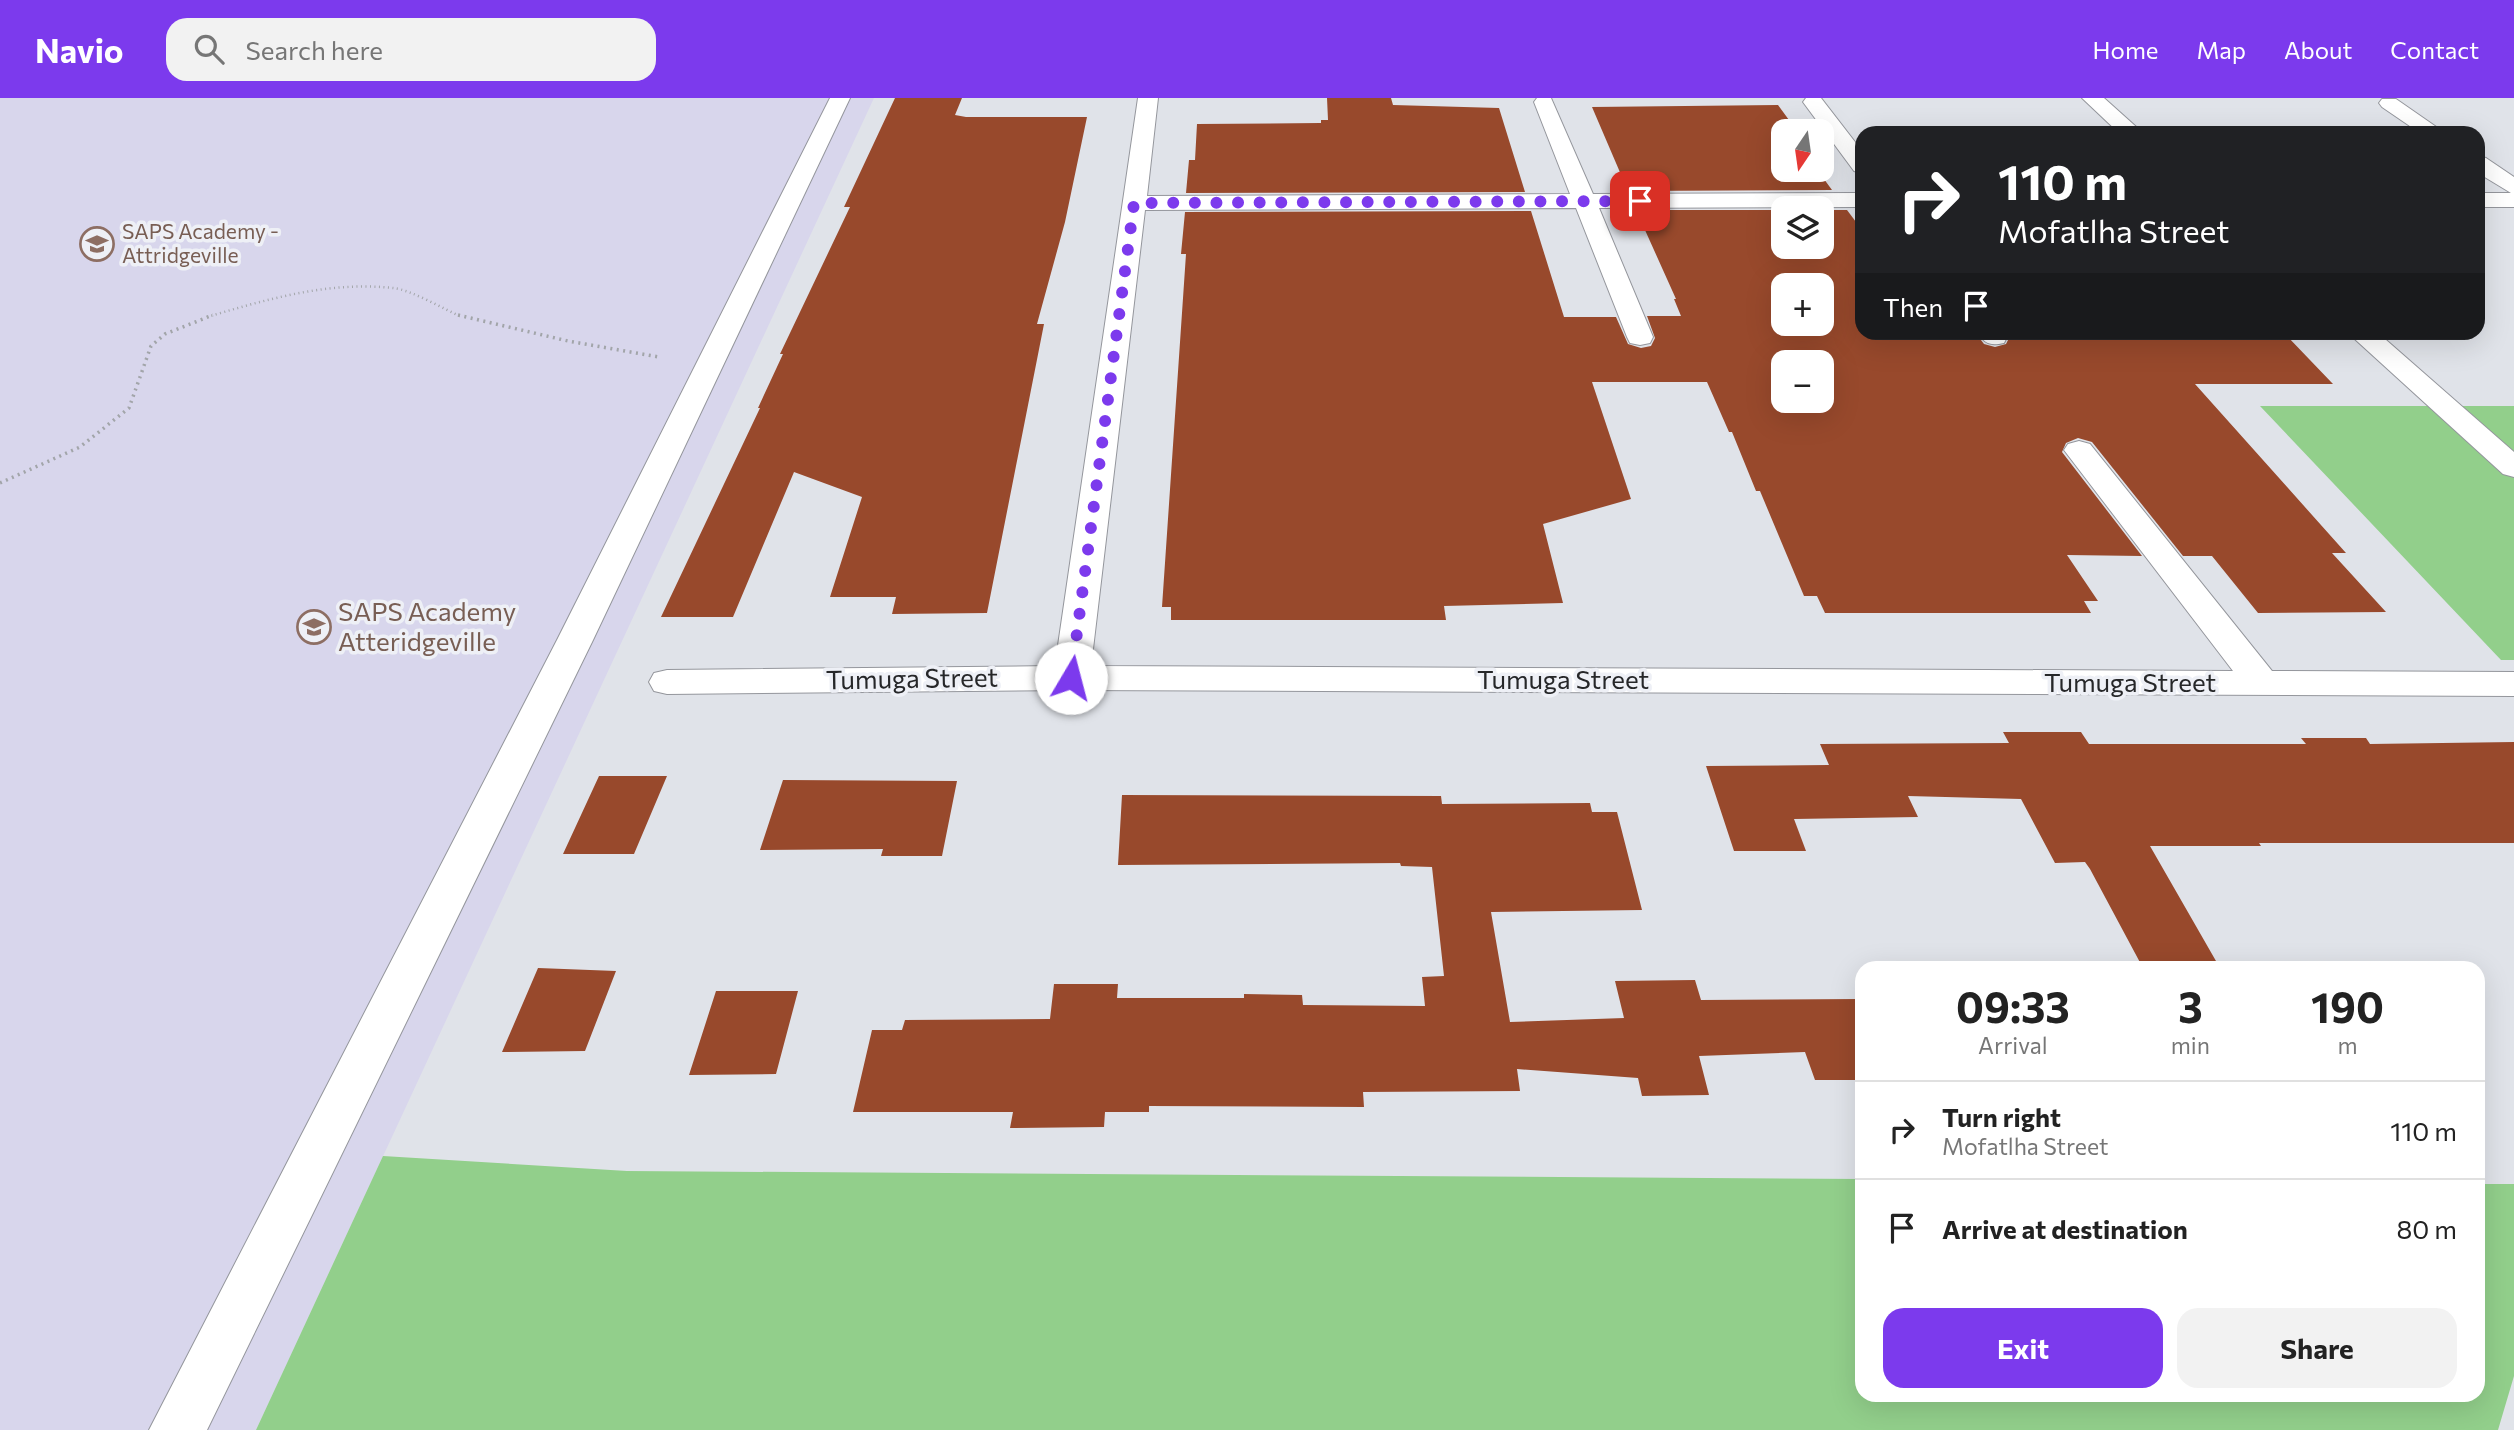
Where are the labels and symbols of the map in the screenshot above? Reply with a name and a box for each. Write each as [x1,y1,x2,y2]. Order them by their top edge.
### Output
north arrow [1771,119,1834,182]
pin [1610,171,1670,231]
place label: SAPS Academy - Attridgeville [122,218,279,267]
school or university icon: SAPS Academy - Attridgeville [78,225,116,263]
place label: SAPS Academy Atteridgeville [338,595,516,656]
school or university icon: SAPS Academy Atteridgeville [295,608,333,646]
position arrow [1034,641,1108,715]
street label: Tumuga Street [826,660,998,695]
street label: Tumuga Street [1477,663,1649,694]
street label: Tumuga Street [2044,666,2216,697]

